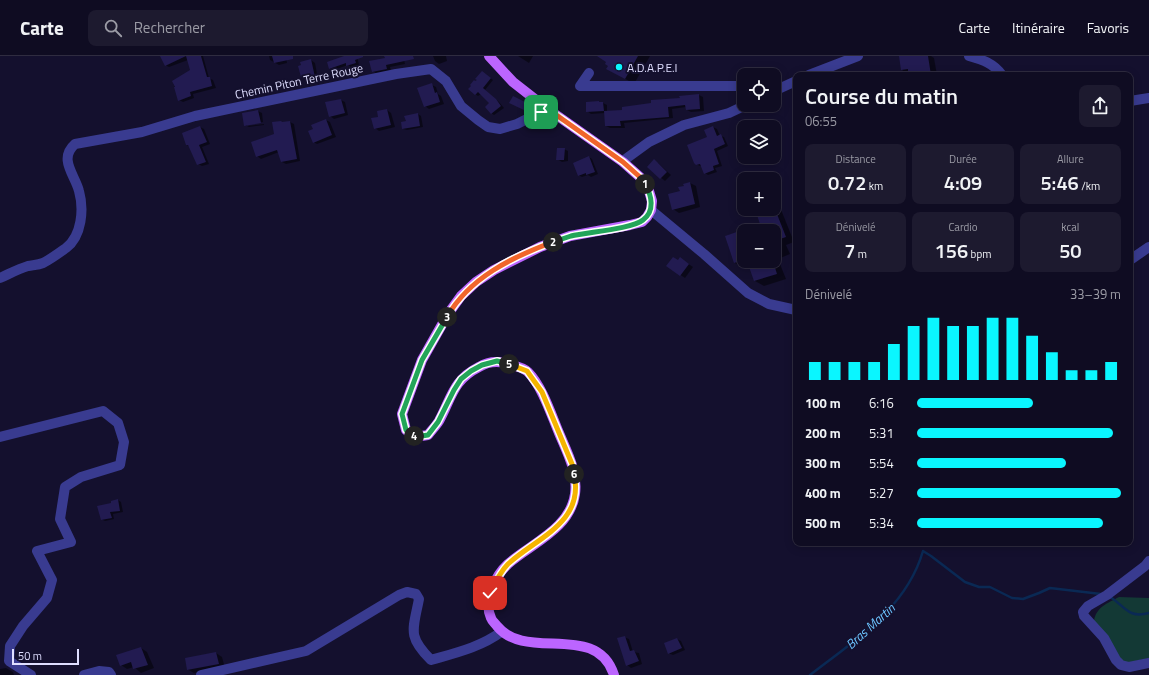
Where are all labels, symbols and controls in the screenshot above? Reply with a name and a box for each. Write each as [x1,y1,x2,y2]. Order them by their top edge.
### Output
search box [88,10,368,46]
text: Carte [20,13,64,42]
text: Rechercher [134,16,205,39]
icon: search [102,17,124,39]
text: Carte [959,17,990,38]
text: Itinéraire [1012,17,1065,38]
text: Favoris [1087,17,1129,38]
street label: Chemin Piton Terre Rouge [233,58,365,104]
place label: A.D.A.P.E.I [627,58,678,77]
marker: A.D.A.P.E.I [614,62,624,72]
map controls [737,68,781,268]
button: locate [737,68,781,112]
text: Course du matin [805,79,958,113]
button: share [1079,85,1121,127]
pin [524,95,558,129]
icon: arrive [530,101,552,123]
text: 06:55 [805,111,837,131]
button: layers [737,120,781,164]
text: Distance [836,151,876,167]
text: Durée [949,151,977,167]
text: Allure [1057,151,1084,167]
text: 0.72 [828,167,866,198]
text: 4:09 [944,167,982,198]
text: 5:46 [1040,167,1079,198]
button: + [737,172,781,216]
pin: 1 [635,174,655,194]
text: 1 [642,176,648,192]
text: km [866,178,883,194]
text: /km [1079,178,1100,194]
text: Dénivelé [836,219,876,235]
text: Cardio [948,219,978,235]
text: kcal [1061,219,1079,235]
button: − [737,224,781,268]
pin: 2 [543,232,563,252]
text: 2 [550,234,556,250]
text: 7 [844,235,855,266]
text: 156 [935,235,968,266]
text: 50 [1059,235,1082,266]
text: m [855,246,867,262]
text: bpm [968,246,991,262]
text: Dénivelé [805,284,852,304]
text: 33–39 m [1070,284,1121,304]
pin: 3 [437,307,457,327]
text: 3 [444,309,450,325]
pin: 5 [499,354,519,374]
text: 5 [506,356,512,372]
text: 100 m [805,393,841,413]
text: 6:16 [869,393,894,413]
text: 200 m [805,423,841,443]
text: 5:31 [869,423,894,443]
pin: 4 [404,426,424,446]
text: 4 [411,428,417,444]
text: 300 m [805,453,841,473]
text: 5:54 [869,453,894,473]
pin: 6 [564,464,584,484]
text: 6 [571,466,577,482]
text: 400 m [805,483,841,503]
text: 5:27 [869,483,894,503]
text: 500 m [805,513,841,533]
text: 5:34 [869,513,894,533]
pin [473,576,507,610]
icon: check [479,582,501,604]
water label: Bras Martin [841,598,900,654]
scale bar [12,647,79,666]
text: 50 m [18,648,42,664]

